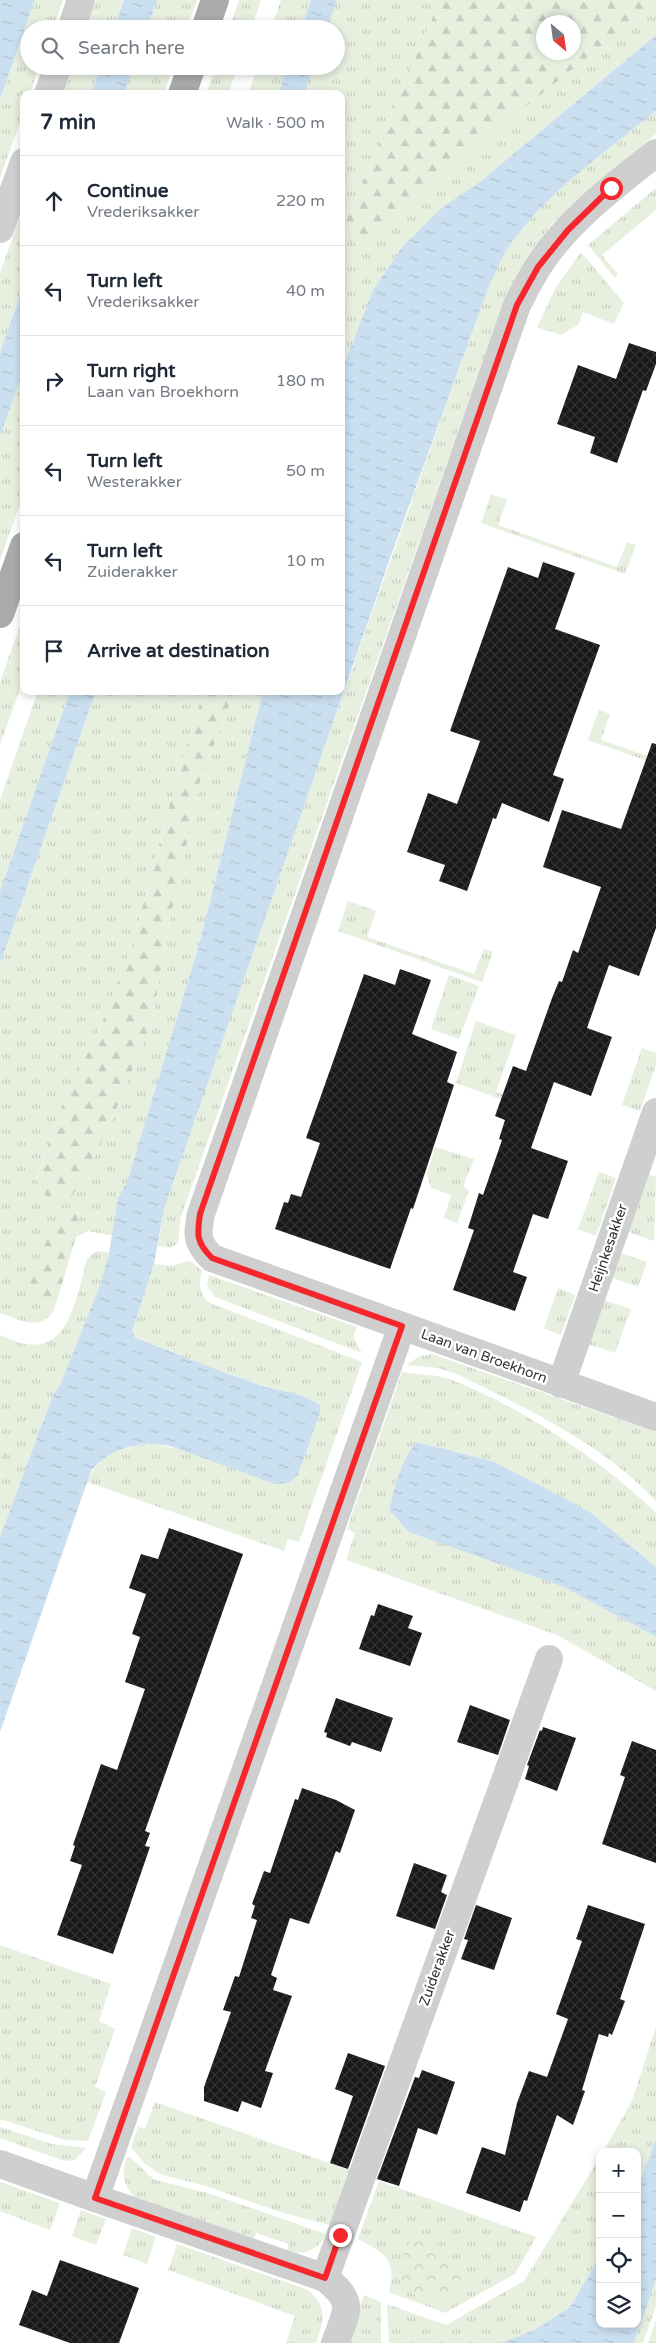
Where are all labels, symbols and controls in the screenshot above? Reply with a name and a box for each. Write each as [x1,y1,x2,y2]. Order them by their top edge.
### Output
north arrow [536,15,581,60]
search box [20,20,345,75]
icon: search [38,34,66,62]
text: Search here [78,37,185,59]
text: 7 min [40,110,96,135]
text: Walk · 500 m [226,113,325,133]
route start [600,177,623,200]
text: Continue [87,180,169,202]
icon: ahead [40,187,68,215]
text: 220 m [276,191,325,211]
text: Vrederiksakker [87,202,199,222]
text: Turn left [87,270,163,292]
icon: left [40,277,68,305]
text: 40 m [286,281,325,301]
text: Vrederiksakker [87,292,199,312]
text: Turn right [87,360,175,382]
icon: right [40,367,68,395]
text: 180 m [276,371,325,391]
text: Laan van Broekhorn [87,382,239,402]
text: Turn left [87,450,163,472]
icon: left [40,457,68,485]
text: 50 m [286,461,325,481]
text: Westerakker [87,472,182,492]
text: Turn left [87,540,163,562]
icon: left [40,547,68,575]
text: 10 m [286,551,325,571]
text: Zuiderakker [87,562,178,582]
icon: arrive [40,637,68,665]
text: Arrive at destination [87,640,270,662]
street label: Heijnkesakker [585,1201,631,1294]
street label: Laan van Broekhorn [419,1325,549,1387]
street label: Zuiderakker [415,1927,459,2008]
map controls [596,2148,641,2328]
button: + [596,2148,641,2193]
button: − [596,2193,641,2238]
route end [329,2224,352,2247]
button: locate [596,2238,641,2283]
button: layers [596,2283,641,2328]

